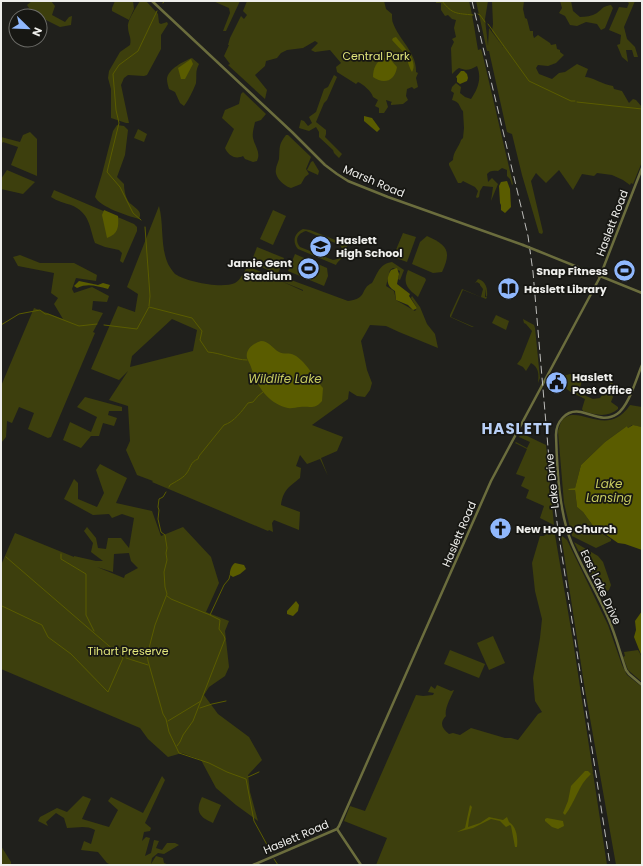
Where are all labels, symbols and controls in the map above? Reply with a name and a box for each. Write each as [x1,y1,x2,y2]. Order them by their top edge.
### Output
north arrow [8,8,48,48]
text: N [28,25,46,39]
park label: Central Park [342,48,410,64]
street label: Marsh Road [341,161,407,201]
street label: Haslett Road [592,188,632,258]
place label: Haslett High School [336,232,403,261]
school or university icon: Haslett High School [308,233,334,259]
place label: Jamie Gent Stadium [227,255,293,284]
sports icon: Jamie Gent Stadium [295,256,321,282]
sports icon: Snap Fitness [611,258,637,284]
place label: Snap Fitness [536,263,608,279]
library icon: Haslett Library [495,276,521,302]
place label: Haslett Library [524,281,607,297]
place label: Haslett Post Office [572,369,632,398]
water label: Wildlife Lake [248,370,322,387]
public building icon: Haslett Post Office [543,370,569,396]
district label: HASLETT [481,418,553,439]
street label: Lake Drive [541,453,563,509]
water label: Lake Lansing [586,475,632,506]
street label: Haslett Road [438,499,480,569]
church icon: New Hope Church [487,516,513,542]
place label: New Hope Church [516,521,617,537]
street label: East Lake Drive [577,547,625,627]
park label: Tihart Preserve [87,643,169,659]
street label: Haslett Road [261,816,331,858]

